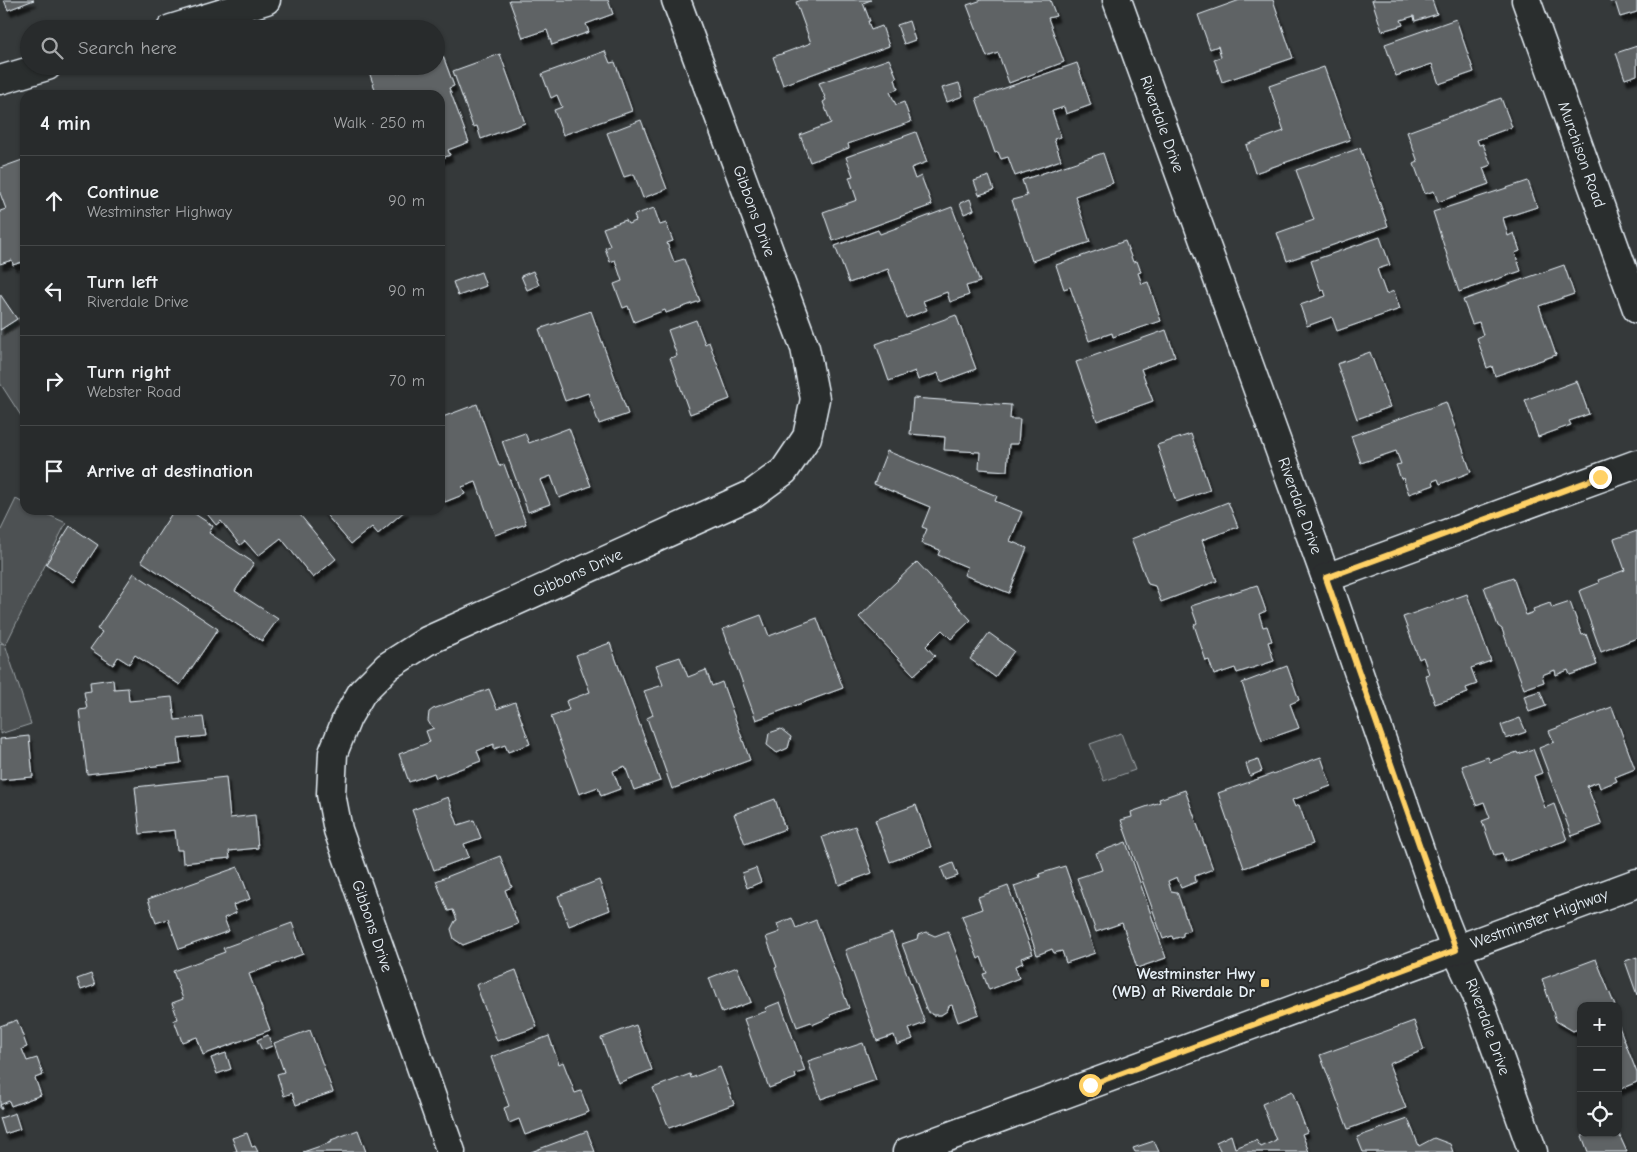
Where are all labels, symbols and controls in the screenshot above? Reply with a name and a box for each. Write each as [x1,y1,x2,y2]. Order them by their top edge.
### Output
search box [20,20,445,75]
icon: search [38,34,66,62]
text: Search here [78,37,177,59]
street label: Riverdale Drive [1136,73,1188,175]
street label: Murchison Road [1554,99,1609,210]
text: 4 min [40,111,91,135]
text: Walk · 250 m [334,114,425,132]
street label: Gibbons Drive [729,163,779,259]
text: Continue [87,181,159,203]
icon: ahead [40,187,68,215]
text: 90 m [388,192,425,210]
text: Westminster Highway [87,203,232,221]
text: Turn left [87,271,158,293]
icon: left [40,277,68,305]
text: 90 m [388,282,425,300]
text: Riverdale Drive [87,293,188,311]
text: Turn right [87,361,171,383]
icon: right [40,367,68,395]
text: 70 m [389,372,425,390]
text: Webster Road [87,383,181,401]
street label: Riverdale Drive [1274,455,1326,557]
icon: arrive [40,457,68,485]
text: Arrive at destination [87,460,253,482]
route end [1589,466,1612,489]
street label: Gibbons Drive [530,545,625,601]
street label: Gibbons Drive [348,878,396,974]
street label: Westminster Highway [1468,885,1612,953]
place label: Westminster Hwy (WB) at Riverdale Dr [1112,965,1256,1001]
street label: Riverdale Drive [1462,976,1514,1078]
marker: Westminster Hwy (WB) at Riverdale Dr [1259,977,1271,989]
map controls [1577,1002,1622,1137]
button: + [1577,1002,1622,1047]
button: − [1577,1047,1622,1092]
route start [1079,1074,1102,1097]
button: locate [1577,1092,1622,1137]

